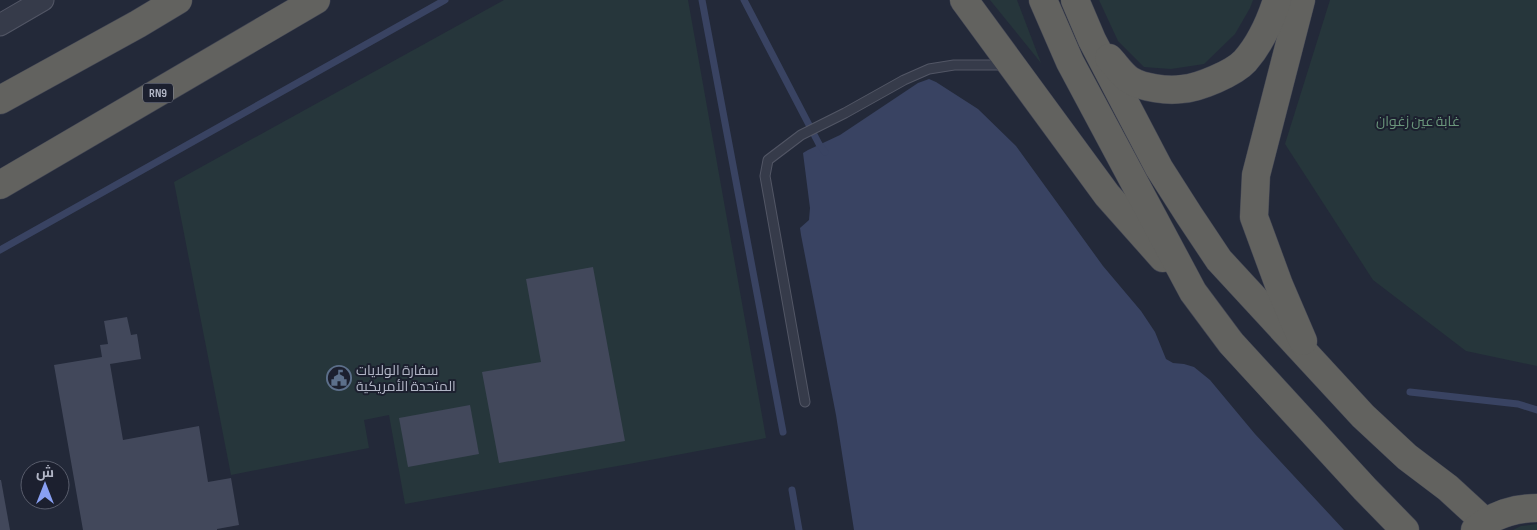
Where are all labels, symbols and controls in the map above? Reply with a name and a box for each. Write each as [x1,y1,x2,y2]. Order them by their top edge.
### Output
road number: RN9 [143,84,173,102]
park label: غابة عين زغوان [1376,113,1460,130]
place label: سفارة الولايات المتحدة الأمريكية [356,362,456,395]
public building icon: سفارة الولايات المتحدة الأمريكية [326,365,352,391]
north arrow [20,460,70,510]
text: ش [36,464,54,481]

